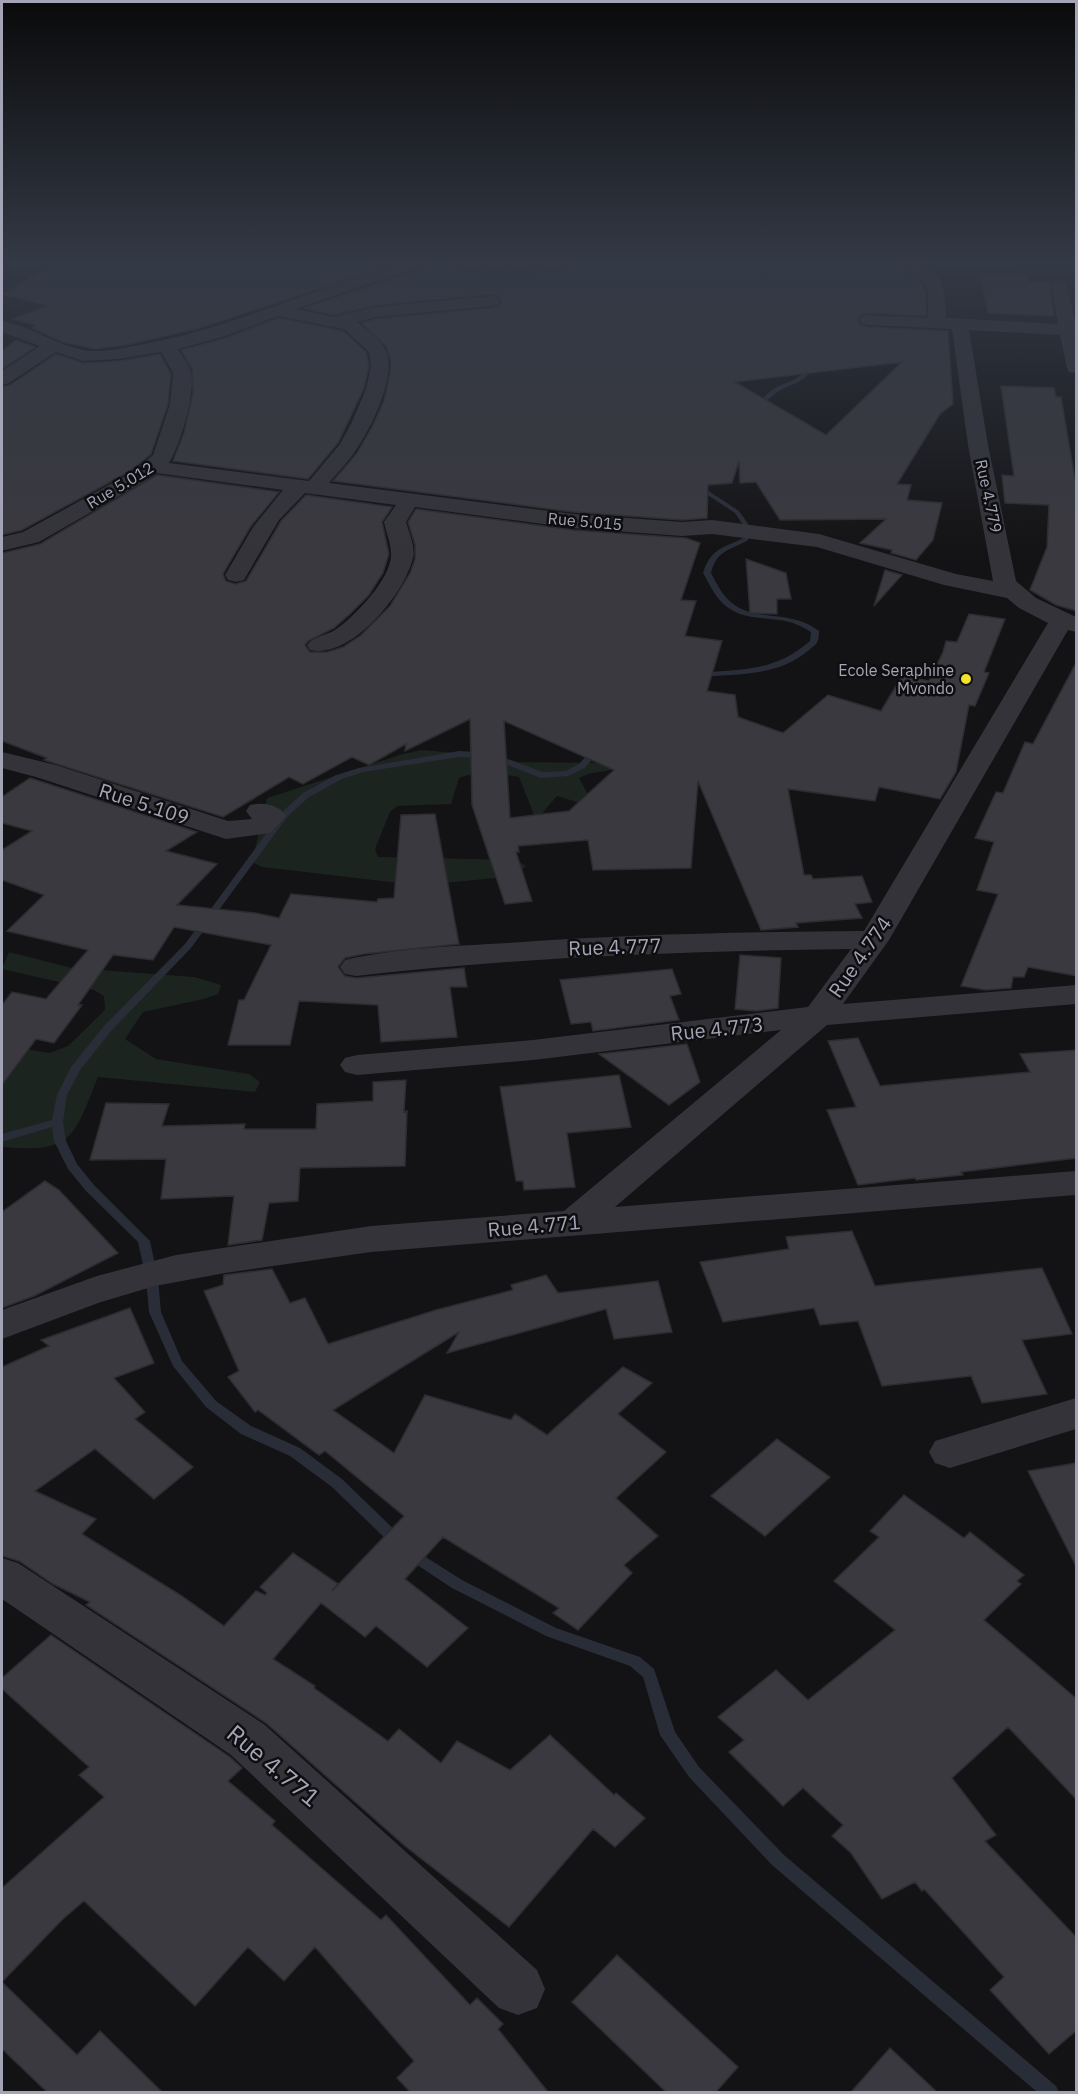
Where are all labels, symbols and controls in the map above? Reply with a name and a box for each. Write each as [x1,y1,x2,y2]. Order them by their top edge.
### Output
street label: Rue 5.012 [83,457,157,513]
street label: Rue 4.779 [971,457,1007,535]
street label: Rue 5.015 [547,508,623,534]
place label: Ecole Seraphine Mvondo [838,660,954,698]
marker: Ecole Seraphine Mvondo [959,672,973,686]
street label: Rue 5.109 [96,776,193,831]
street label: Rue 4.774 [822,911,897,1003]
street label: Rue 4.777 [568,931,662,962]
street label: Rue 4.773 [669,1010,765,1047]
street label: Rue 4.771 [486,1208,582,1243]
street label: Rue 4.771 [220,1717,327,1813]

